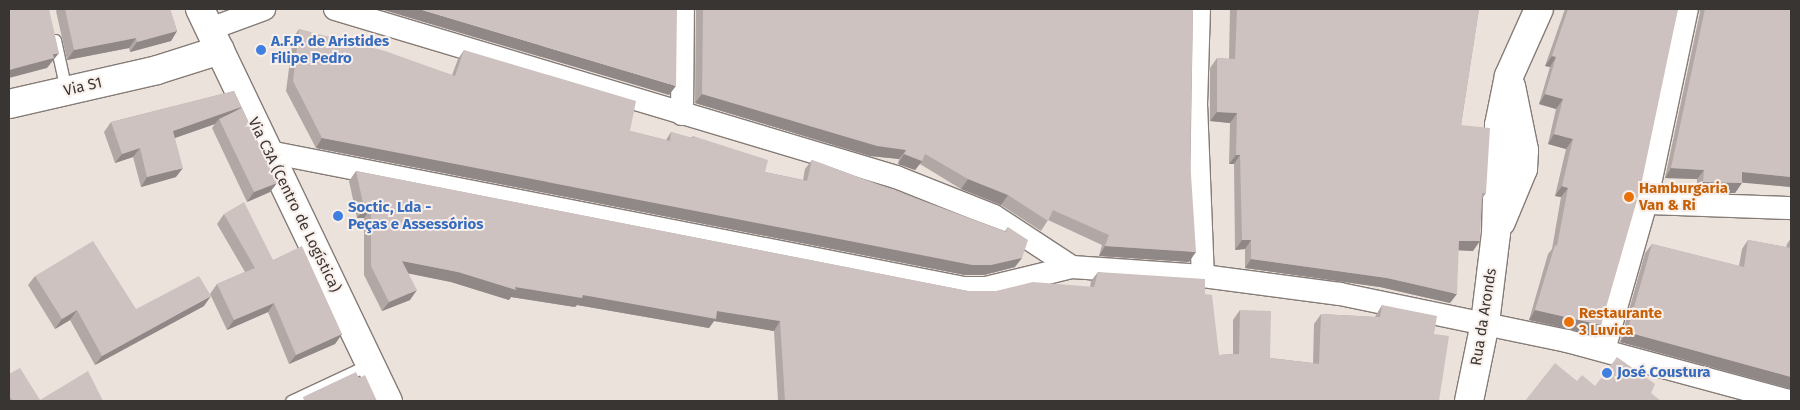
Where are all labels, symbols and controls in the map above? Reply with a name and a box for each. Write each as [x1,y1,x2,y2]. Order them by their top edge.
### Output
place label: A.F.P. de Aristides Filipe Pedro [271,32,389,67]
marker: A.F.P. de Aristides Filipe Pedro [255,44,267,56]
street label: Via S1 [62,74,104,100]
street label: Via C3A (Centro de Logística) [244,115,344,295]
place label: Hamburgaria Van & Ri [1639,179,1728,214]
marker: Hamburgaria Van & Ri [1623,191,1635,203]
place label: Soctic, Lda - Peças e Assessórios [348,198,483,233]
marker: Soctic, Lda - Peças e Assessórios [332,210,344,222]
street label: Rua da Aronds [1467,267,1501,367]
place label: Restaurante 3 Luvica [1579,304,1662,339]
marker: Restaurante 3 Luvica [1563,316,1575,328]
place label: José Coustura [1617,364,1711,382]
marker: José Coustura [1601,367,1613,379]

